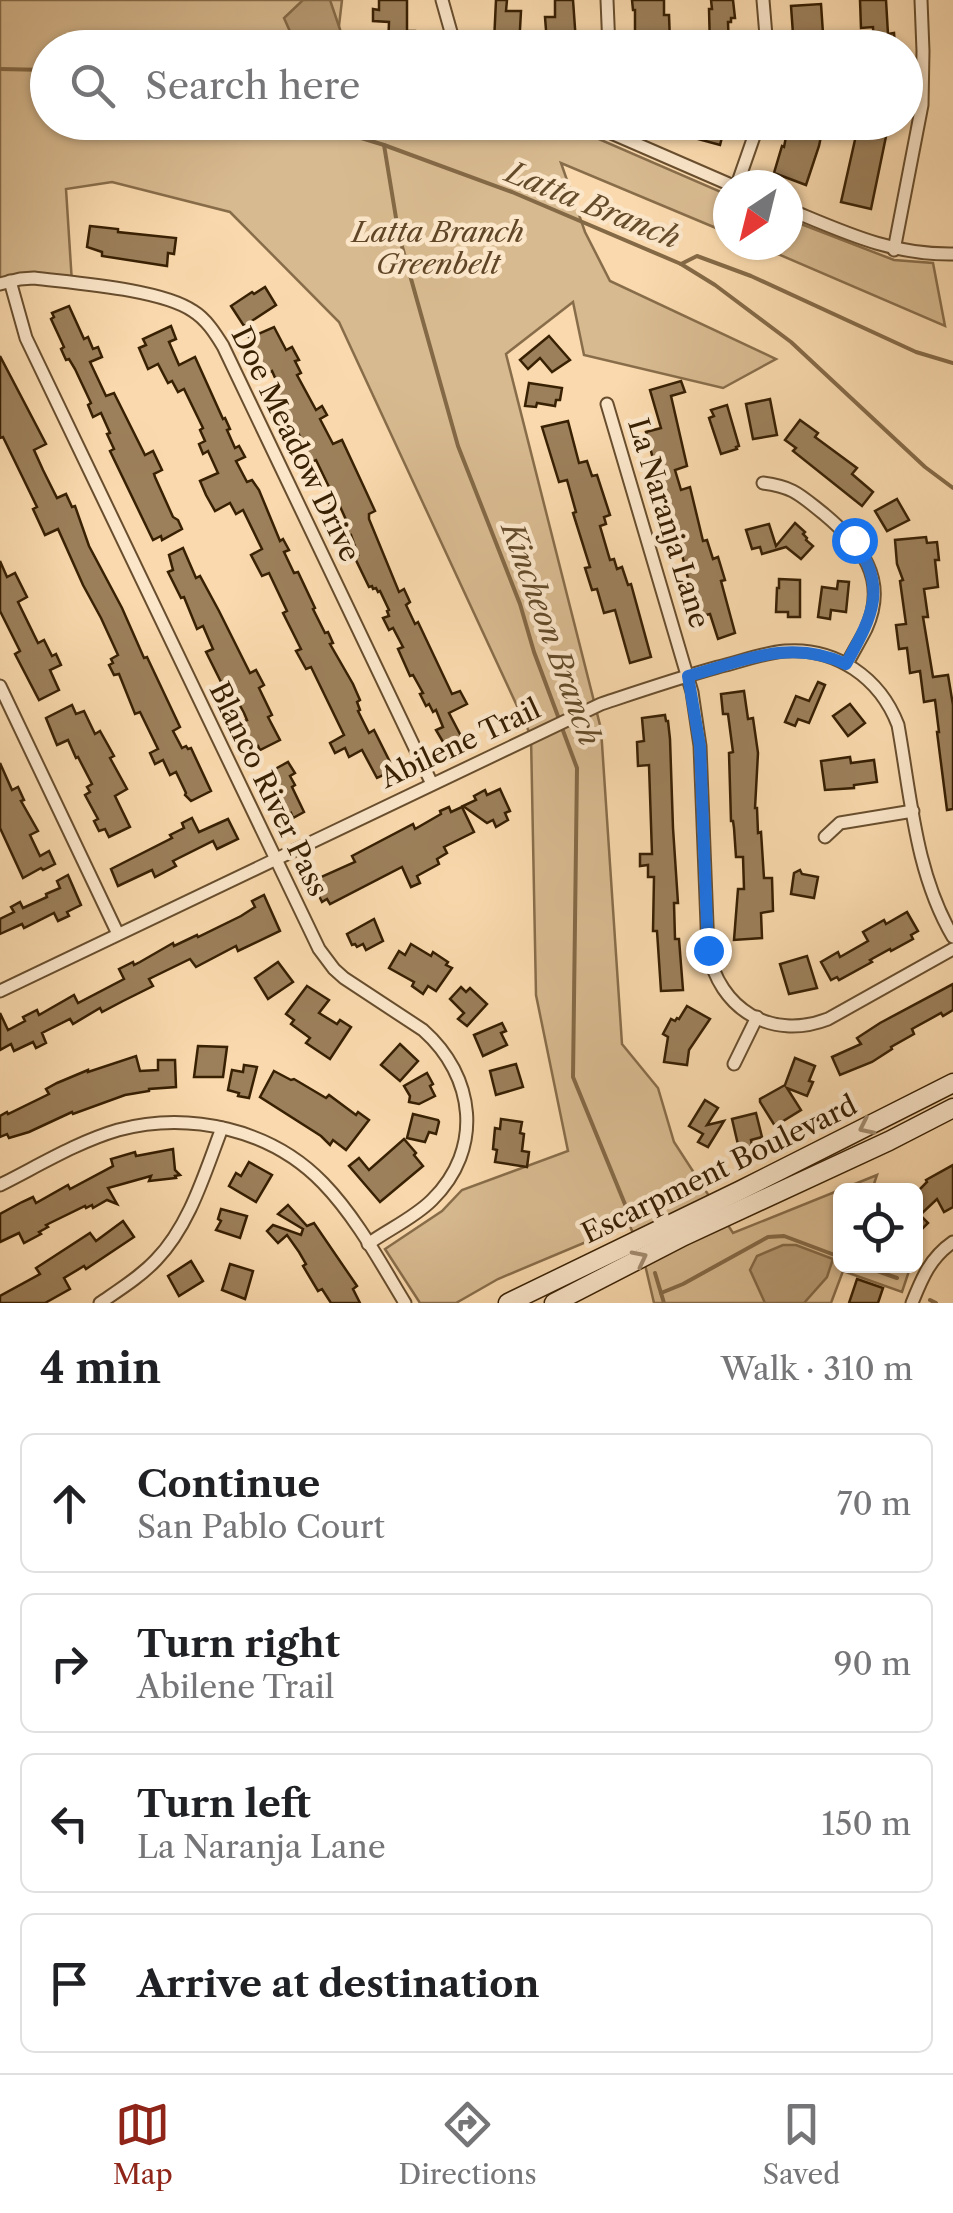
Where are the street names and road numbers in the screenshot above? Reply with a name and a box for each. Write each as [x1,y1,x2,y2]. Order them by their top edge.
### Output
street label: Doe Meadow Drive [224,321,368,567]
street label: La Naranja Lane [621,414,717,632]
street label: Blanco River Pass [202,676,336,902]
street label: Abilene Trail [374,691,545,795]
street label: Escarpment Boulevard [576,1088,862,1250]

